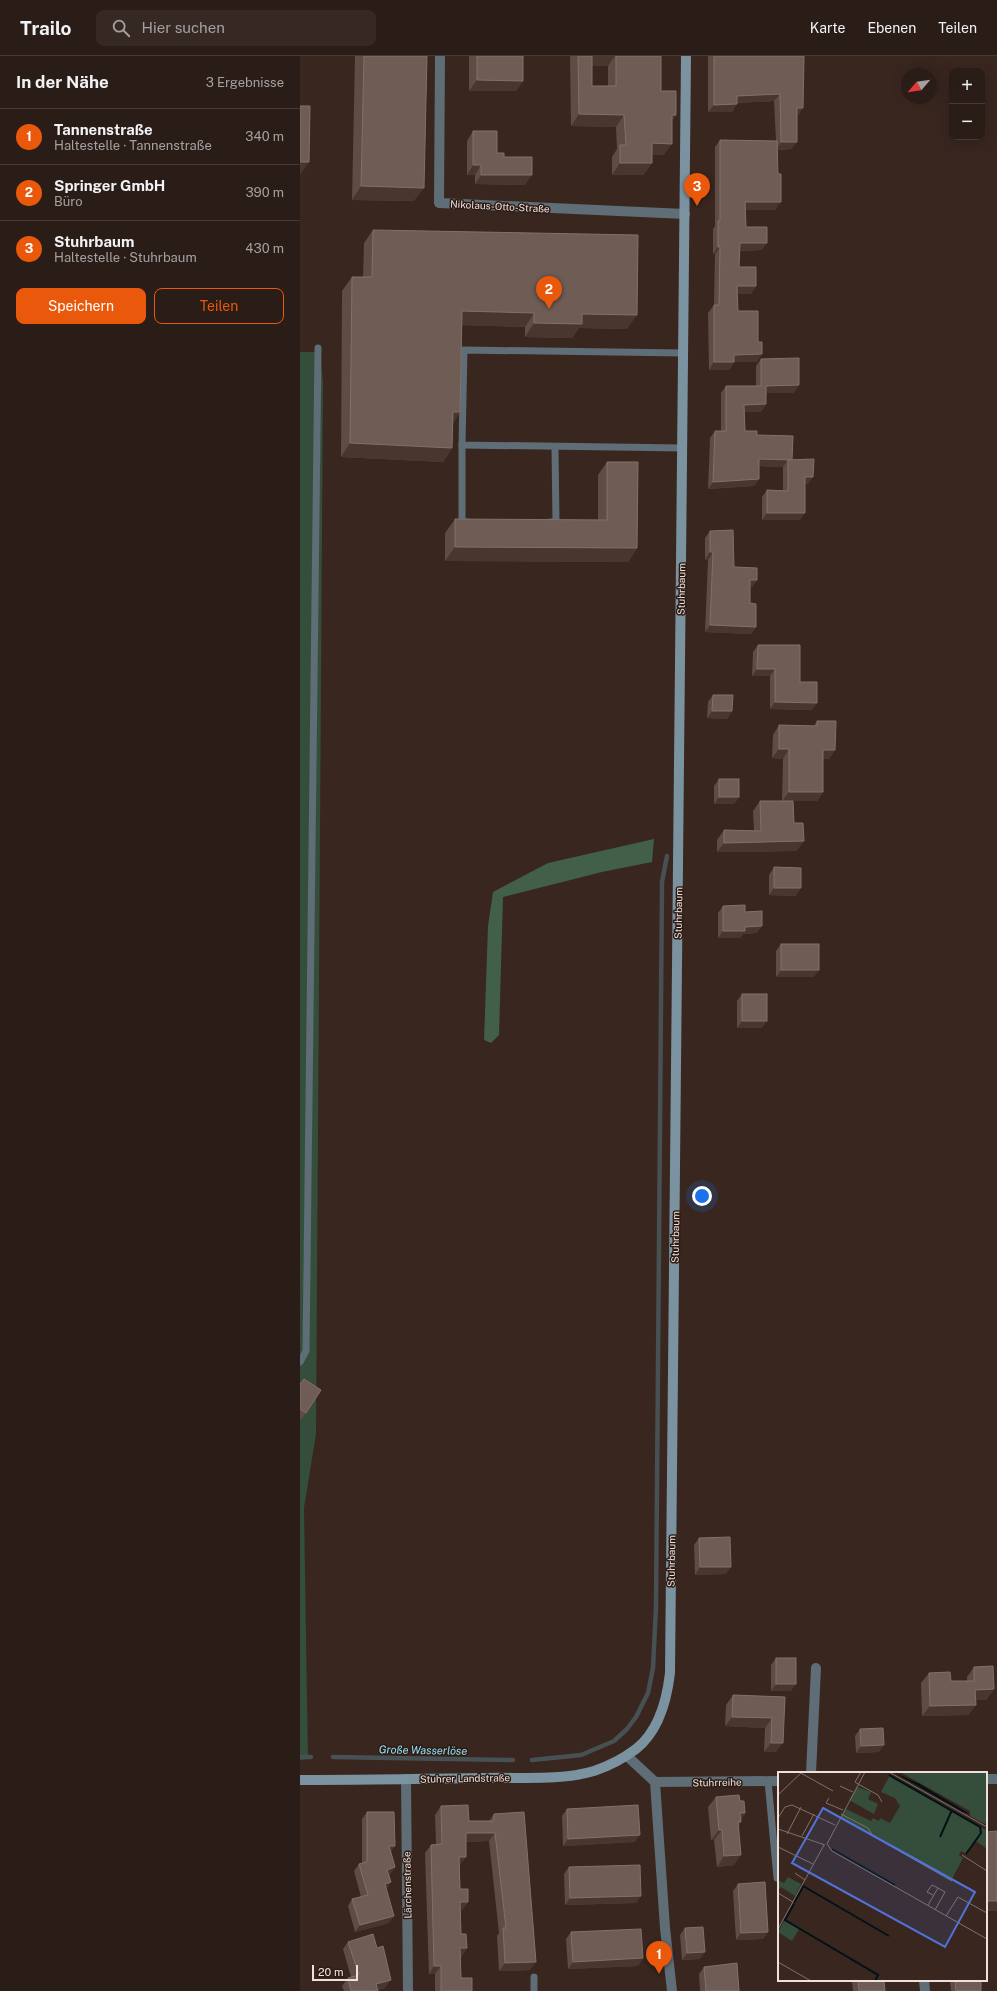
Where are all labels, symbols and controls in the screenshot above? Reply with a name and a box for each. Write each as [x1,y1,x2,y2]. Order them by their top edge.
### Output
search box [96,10,376,46]
text: Trailo [20,17,72,39]
icon: search [110,17,132,39]
text: Hier suchen [142,19,225,36]
text: Karte [810,20,845,36]
text: Ebenen [867,20,916,36]
text: Teilen [938,20,977,36]
north arrow [901,68,937,104]
map controls [949,68,985,140]
button: + [949,68,985,104]
text: In der Nähe [16,72,109,92]
text: 3 Ergebnisse [206,75,284,90]
button: − [949,104,985,140]
text: Tannenstraße [54,121,153,138]
text: 1 [26,129,32,144]
text: 340 m [245,129,284,144]
text: Haltestelle · Tannenstraße [54,138,212,153]
pin: 3 [684,173,710,206]
text: Springer GmbH [54,177,165,194]
text: 2 [25,185,33,200]
text: 390 m [246,185,284,200]
text: Büro [54,194,83,209]
street label: Nikolaus-Otto-Straße [450,197,550,215]
text: Stuhrbaum [54,233,134,250]
text: 3 [25,241,33,256]
text: 430 m [245,241,284,256]
text: Haltestelle · Stuhrbaum [54,250,197,265]
pin: 2 [536,276,562,309]
button: Speichern [16,288,146,324]
button: Teilen [154,288,284,324]
street label: Stuhrbaum [675,563,687,615]
street label: Stuhrbaum [672,887,684,939]
your location [692,1186,712,1206]
street label: Stuhrbaum [669,1211,681,1263]
street label: Stuhrbaum [665,1535,677,1587]
water label: Große Wasserlöse [379,1743,467,1757]
street label: Stuhrer Landstraße [420,1771,511,1785]
inset map [778,1772,987,1981]
street label: Stuhrreihe [692,1776,742,1788]
street label: Lärchenstraße [400,1851,414,1919]
pin: 1 [646,1941,672,1974]
scale bar [312,1963,358,1982]
text: 20 m [318,1966,343,1978]

